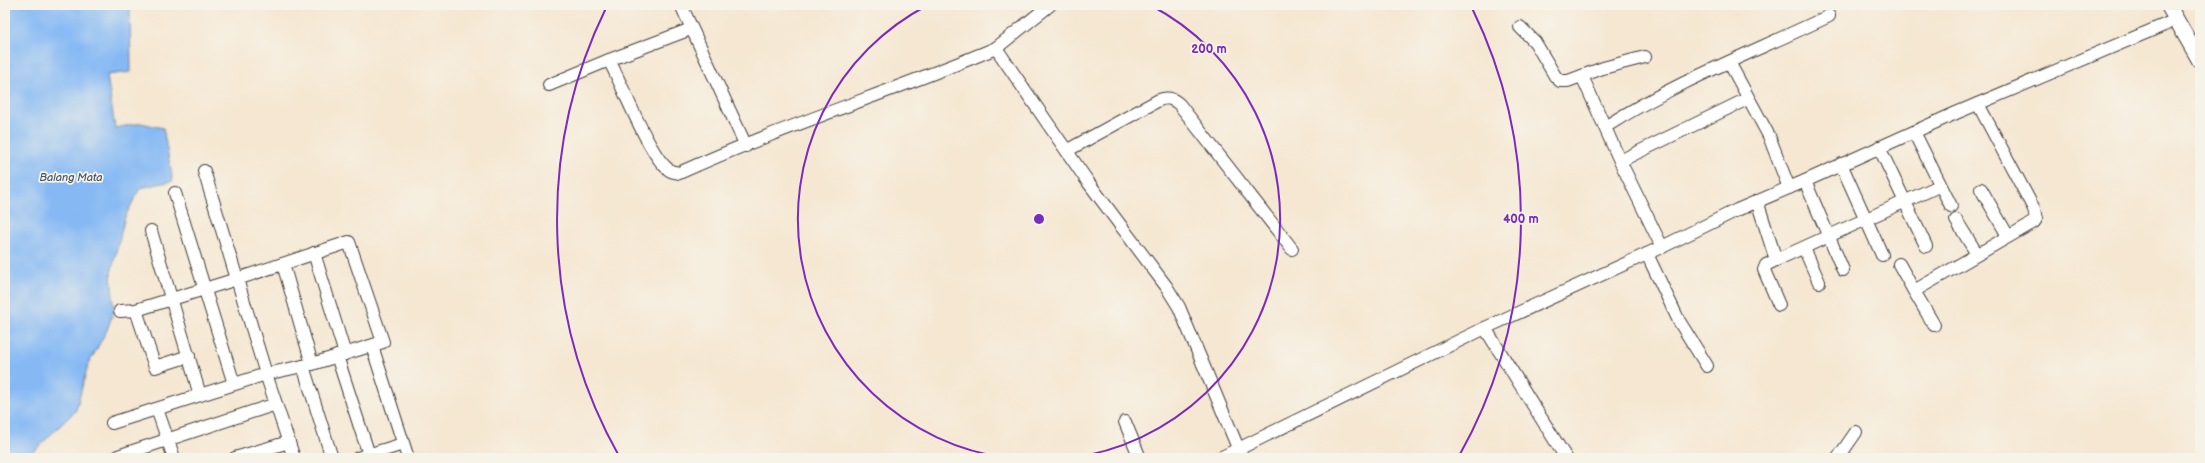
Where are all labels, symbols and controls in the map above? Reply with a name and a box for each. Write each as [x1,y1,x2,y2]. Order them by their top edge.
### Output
text: 200 m [1191,42,1227,57]
water label: Balang Mata [40,171,102,184]
centre of rings [1032,212,1046,226]
text: 400 m [1503,212,1539,227]

